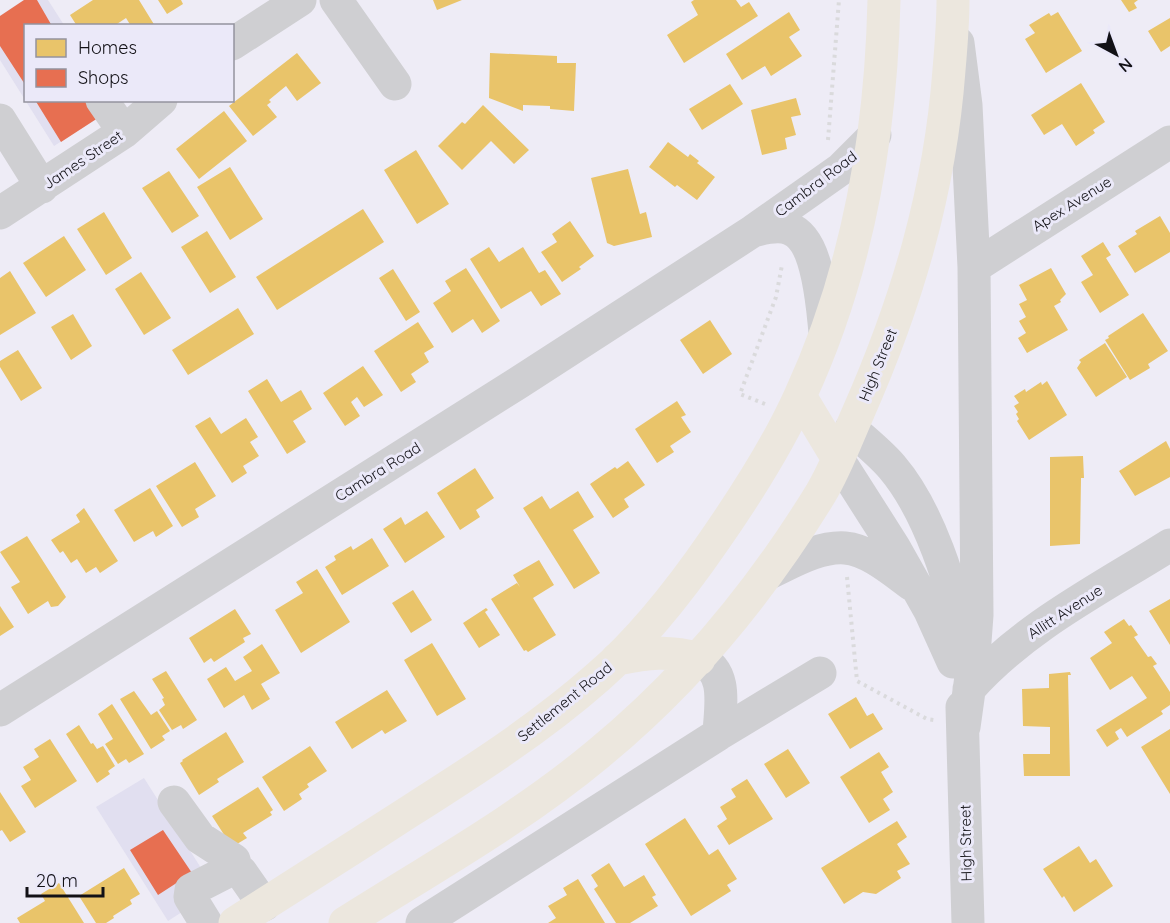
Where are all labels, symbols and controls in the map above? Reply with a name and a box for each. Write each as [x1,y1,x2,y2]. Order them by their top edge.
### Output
legend [24,24,234,102]
north arrow [1086,24,1146,84]
text: Homes [78,36,137,59]
text: N [1115,54,1137,77]
text: Shops [78,66,129,89]
street label: James Street [39,126,126,193]
street label: Cambra Road [771,147,860,221]
street label: Apex Avenue [1029,172,1115,235]
street label: High Street [854,326,901,404]
street label: Cambra Road [331,438,424,506]
street label: Allitt Avenue [1024,580,1106,643]
street label: Settlement Road [514,658,616,746]
street label: High Street [955,804,976,882]
scale bar [27,860,104,898]
text: 20 m [36,869,78,892]

